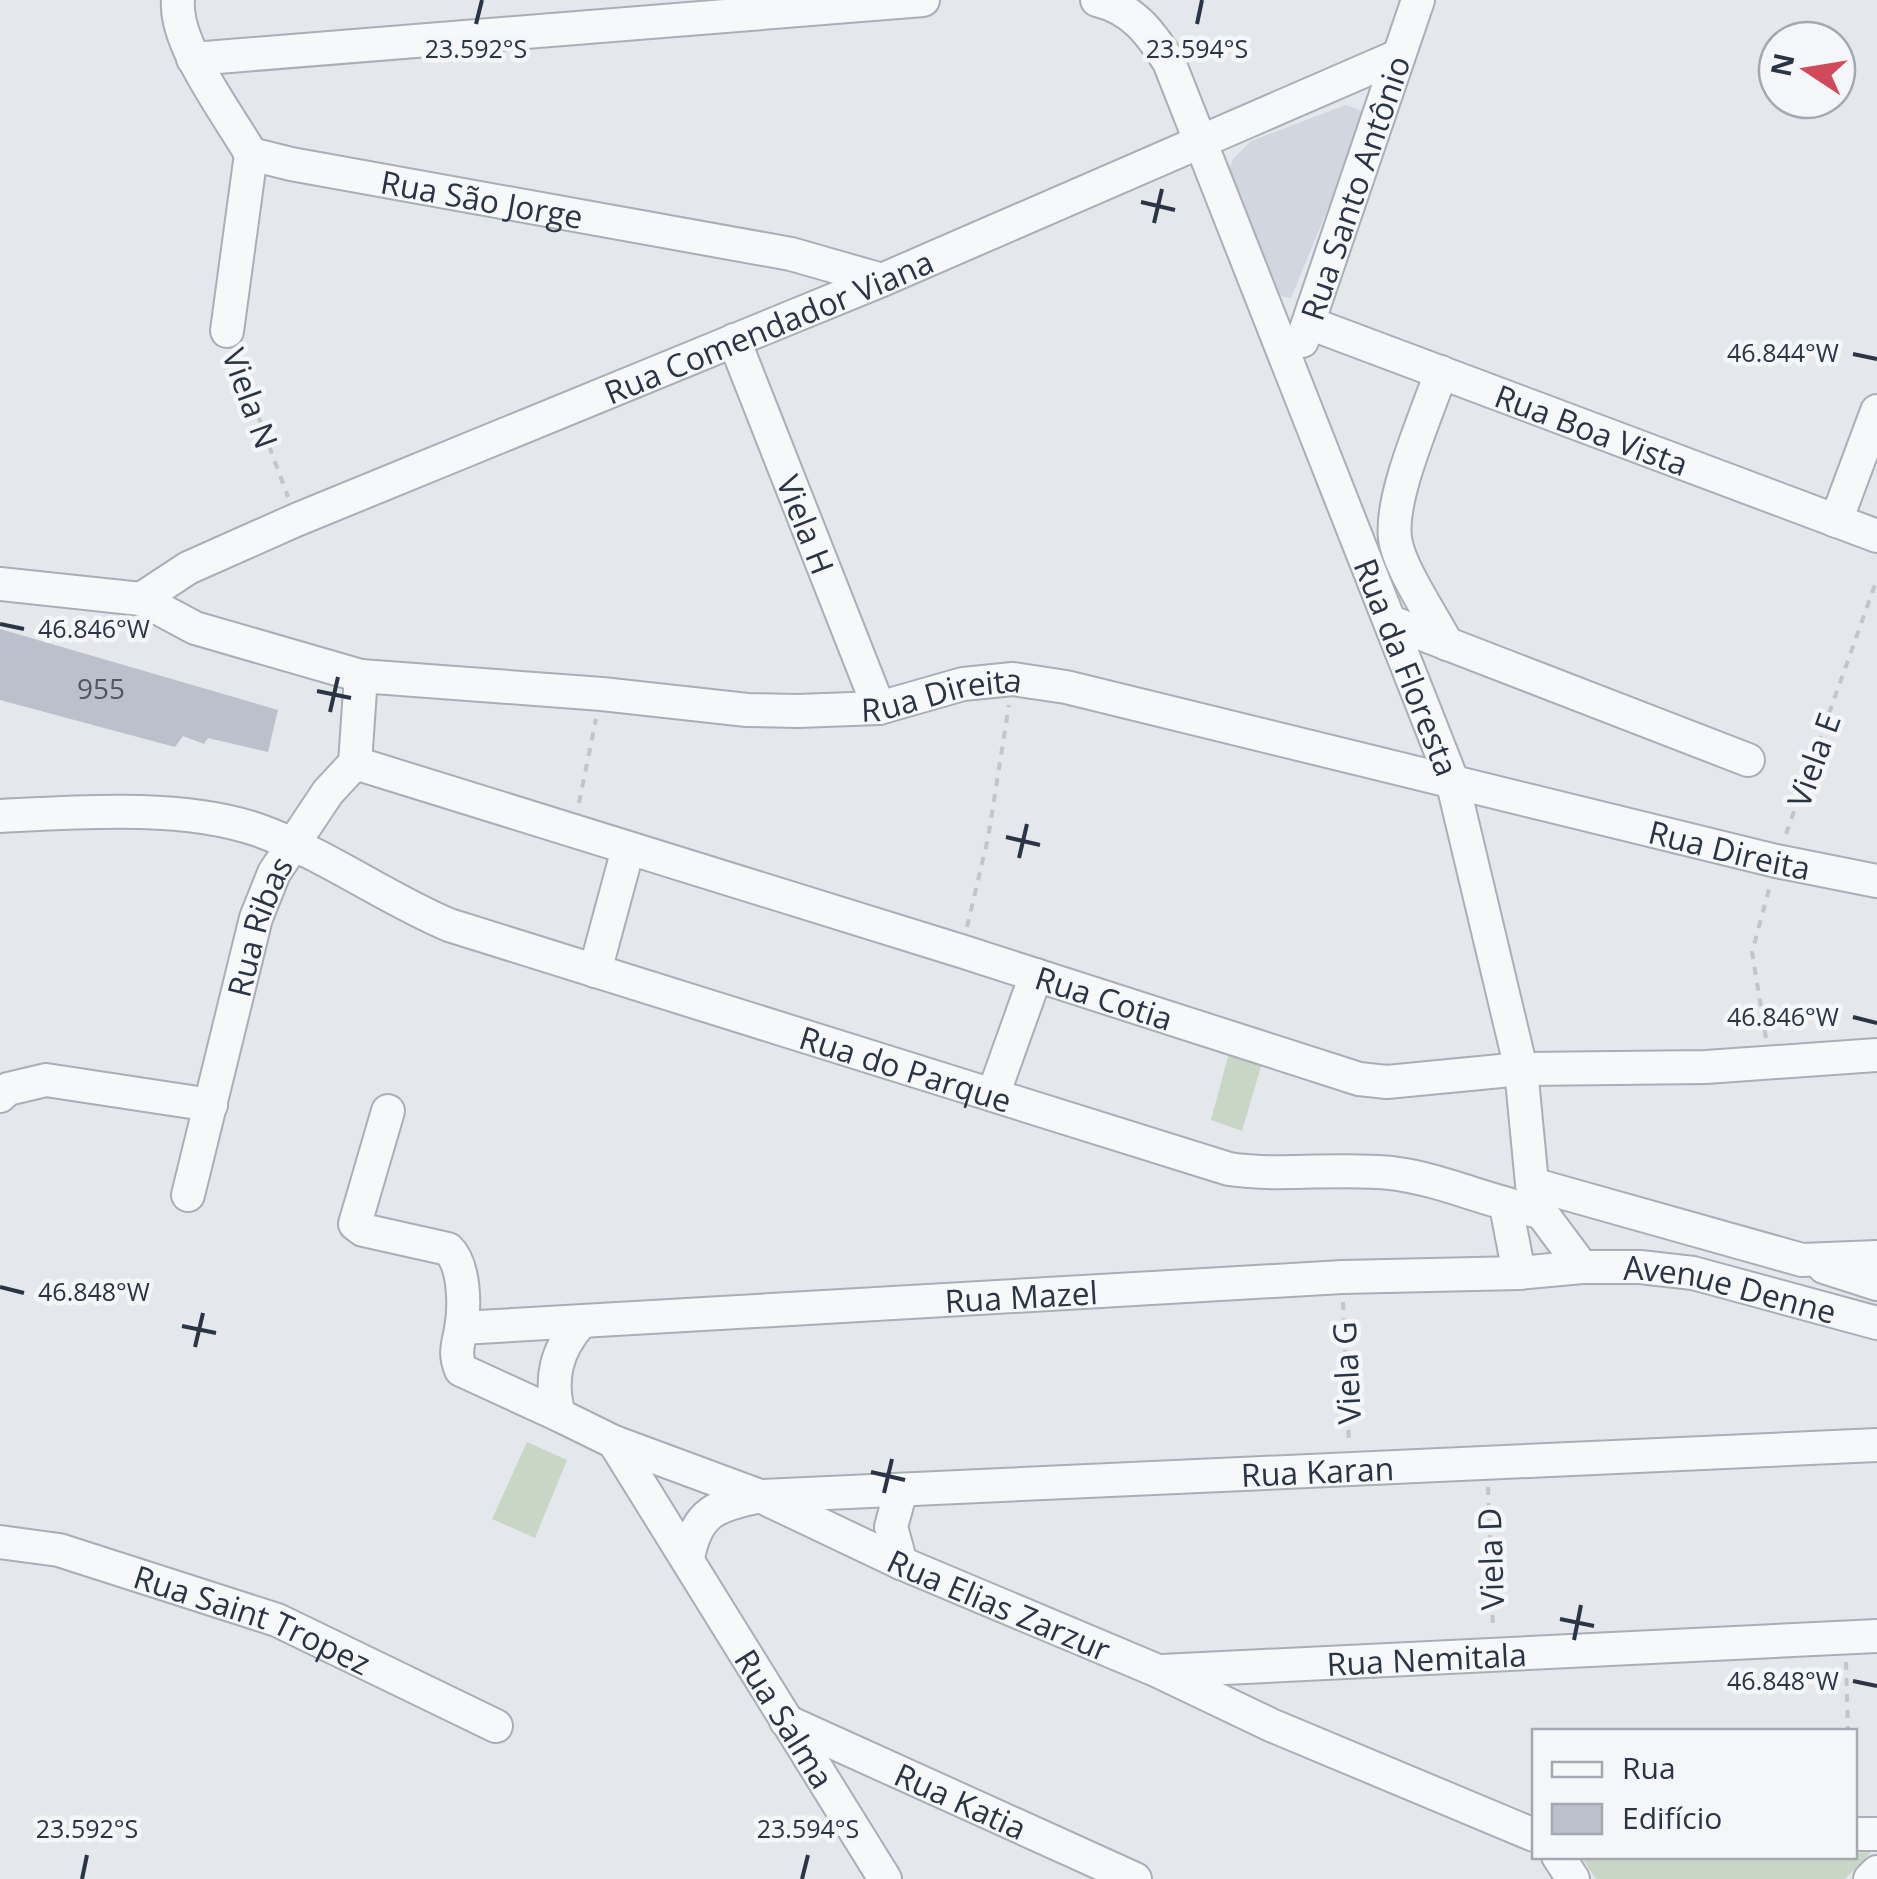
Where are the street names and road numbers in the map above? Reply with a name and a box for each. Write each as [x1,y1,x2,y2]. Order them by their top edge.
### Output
street label: Rua Santo Antônio [1289,50,1419,326]
street label: Rua São Jorge [378,159,587,238]
street label: Rua Comendador Viana [597,239,939,413]
street label: Viela N [213,342,289,454]
street label: Rua Boa Vista [1489,373,1694,485]
street label: Viela H [768,468,845,580]
street label: Rua da Floresta [1345,552,1470,782]
street label: Rua Direita [860,656,1026,730]
street label: Viela E [1776,707,1850,813]
street label: Rua Direita [1644,809,1814,889]
street label: Rua Ribas [216,847,301,1001]
street label: Rua Cotia [1030,955,1179,1039]
street label: Rua do Parque [794,1015,1017,1121]
street label: Avenue Denne [1623,1246,1841,1333]
street label: Rua Mazel [943,1270,1099,1321]
street label: Viela G [1322,1321,1370,1425]
street label: Rua Karan [1240,1446,1395,1496]
street label: Viela D [1467,1507,1513,1611]
street label: Rua Elias Zarzur [881,1538,1117,1670]
street label: Rua Saint Tropez [129,1554,378,1684]
street label: Rua Nemitala [1326,1632,1528,1684]
street label: Rua Salma [726,1640,845,1796]
street label: Rua Katia [888,1752,1034,1849]

